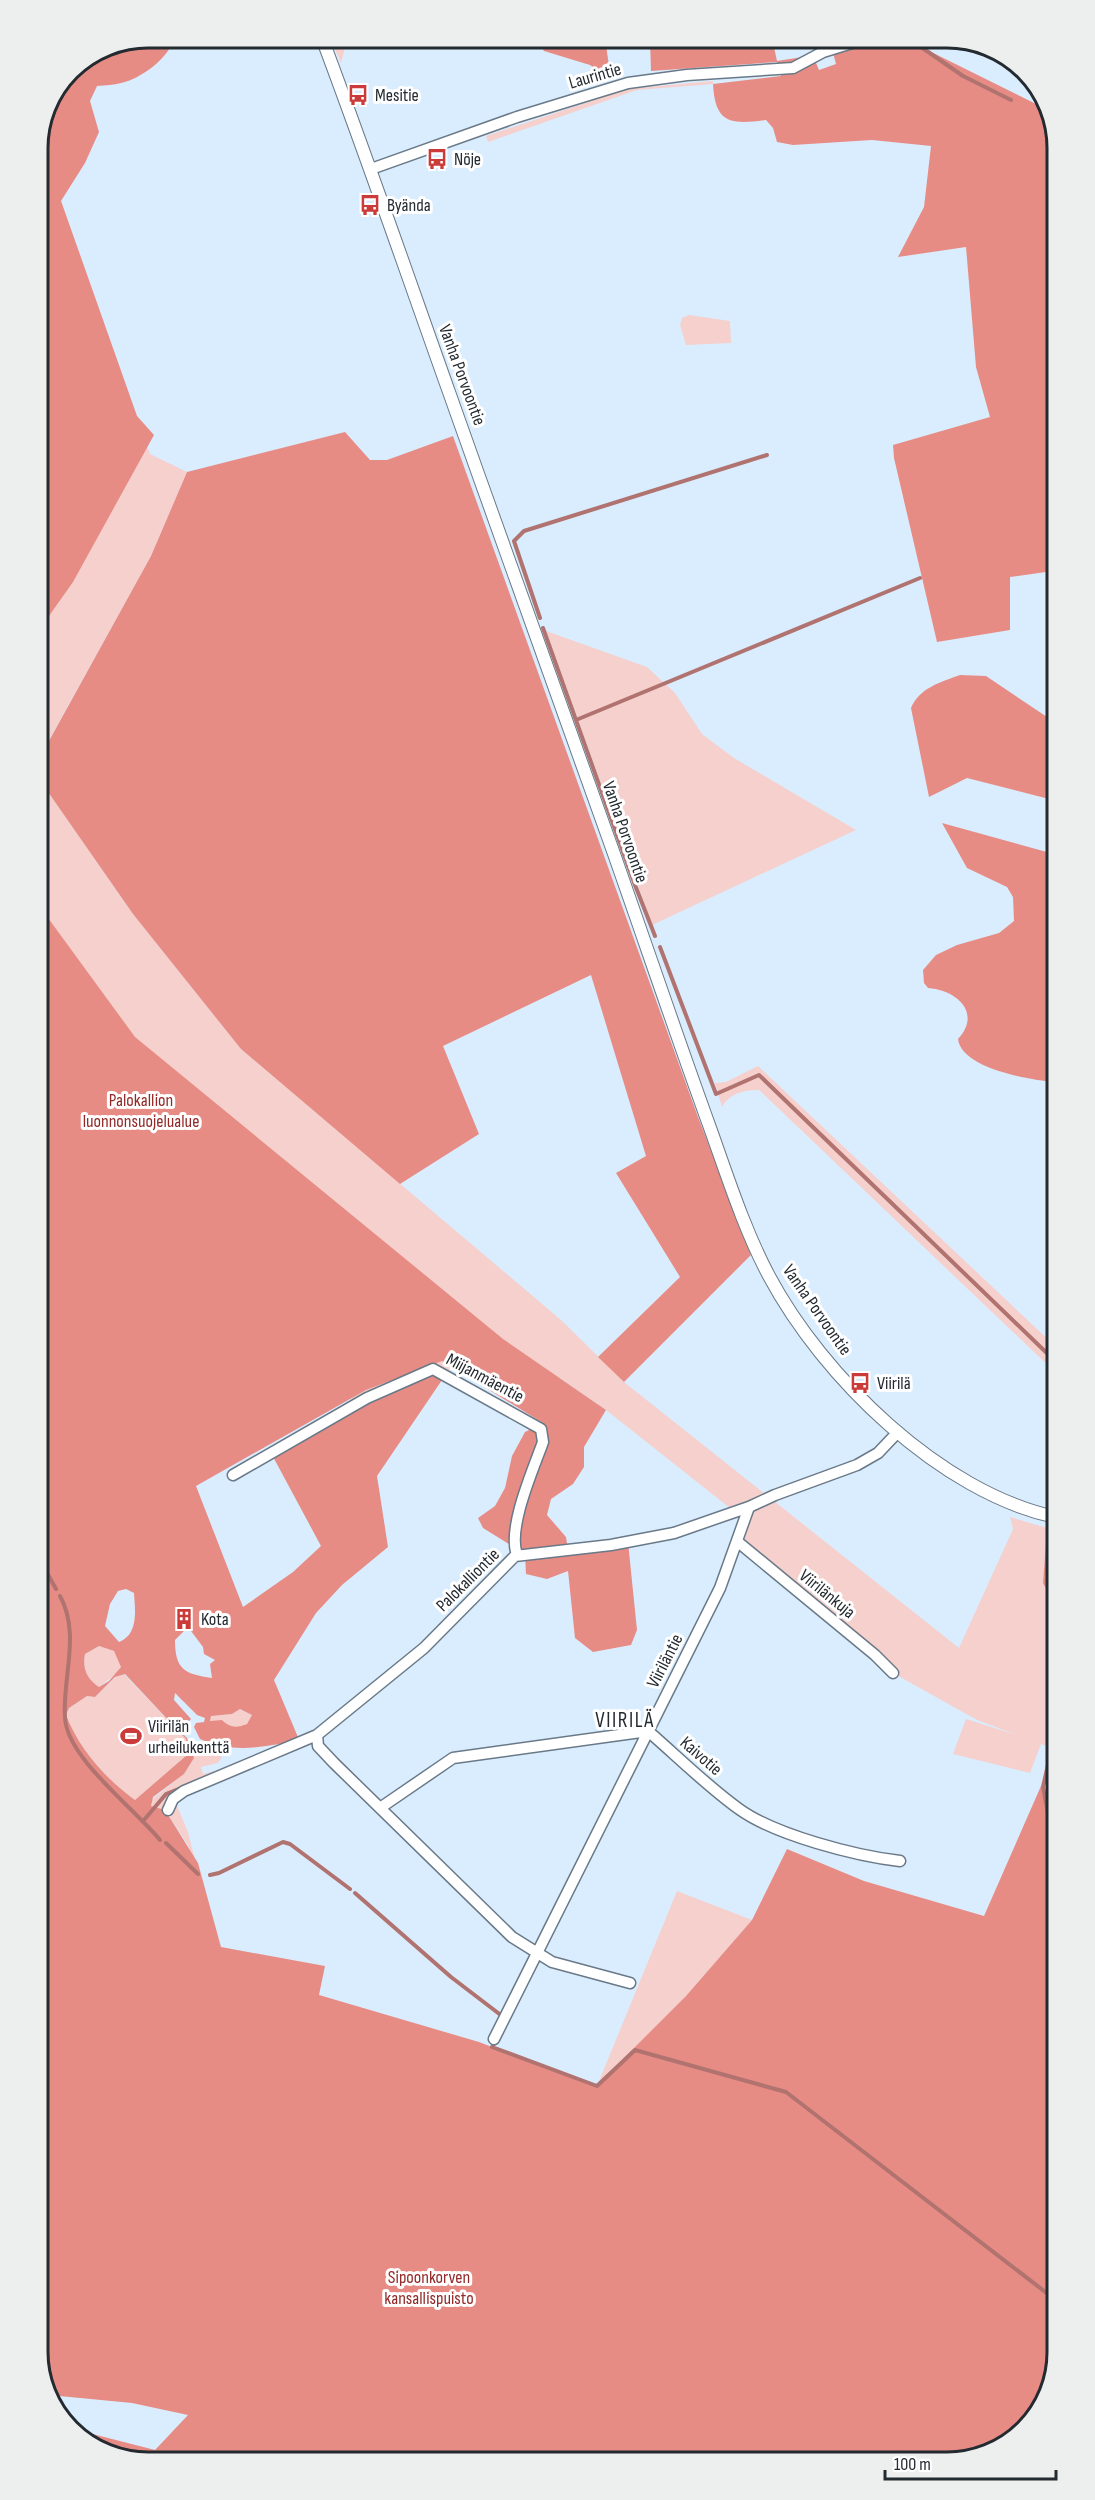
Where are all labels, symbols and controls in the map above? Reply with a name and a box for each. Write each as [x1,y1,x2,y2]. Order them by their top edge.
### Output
street label: Laurintie [566,59,624,93]
bus stop icon: Mesitie [346,83,370,107]
place label: Mesitie [375,85,419,106]
bus stop icon: Nöje [425,147,449,171]
place label: Nöje [454,149,481,170]
bus stop icon: Byända [358,193,382,217]
place label: Byända [387,195,431,216]
street label: Vanha Porvoontie [434,322,490,428]
street label: Vanha Porvoontie [598,779,652,885]
park label: Palokallion luonnonsuojelualue [83,1090,199,1132]
street label: Vanha Porvoontie [778,1261,856,1359]
street label: Miijanmäentie [443,1349,527,1407]
bus stop icon: Viirilä [848,1371,872,1395]
place label: Viirilä [877,1373,911,1394]
street label: Palokalliontie [432,1544,504,1616]
street label: Viirilänkuja [795,1565,859,1623]
building icon: Kota [172,1607,196,1631]
place label: Kota [201,1609,229,1630]
street label: Viiriläntie [643,1631,687,1691]
district label: VIIRILÄ [595,1708,655,1733]
place label: Viirilän urheilukenttä [148,1716,229,1758]
sports icon: Viirilän urheilukenttä [119,1724,143,1748]
street label: Kaivotie [676,1732,726,1780]
park label: Sipoonkorven kansallispuisto [384,2267,474,2309]
scale bar [885,2443,1056,2481]
text: 100 m [894,2454,931,2475]

